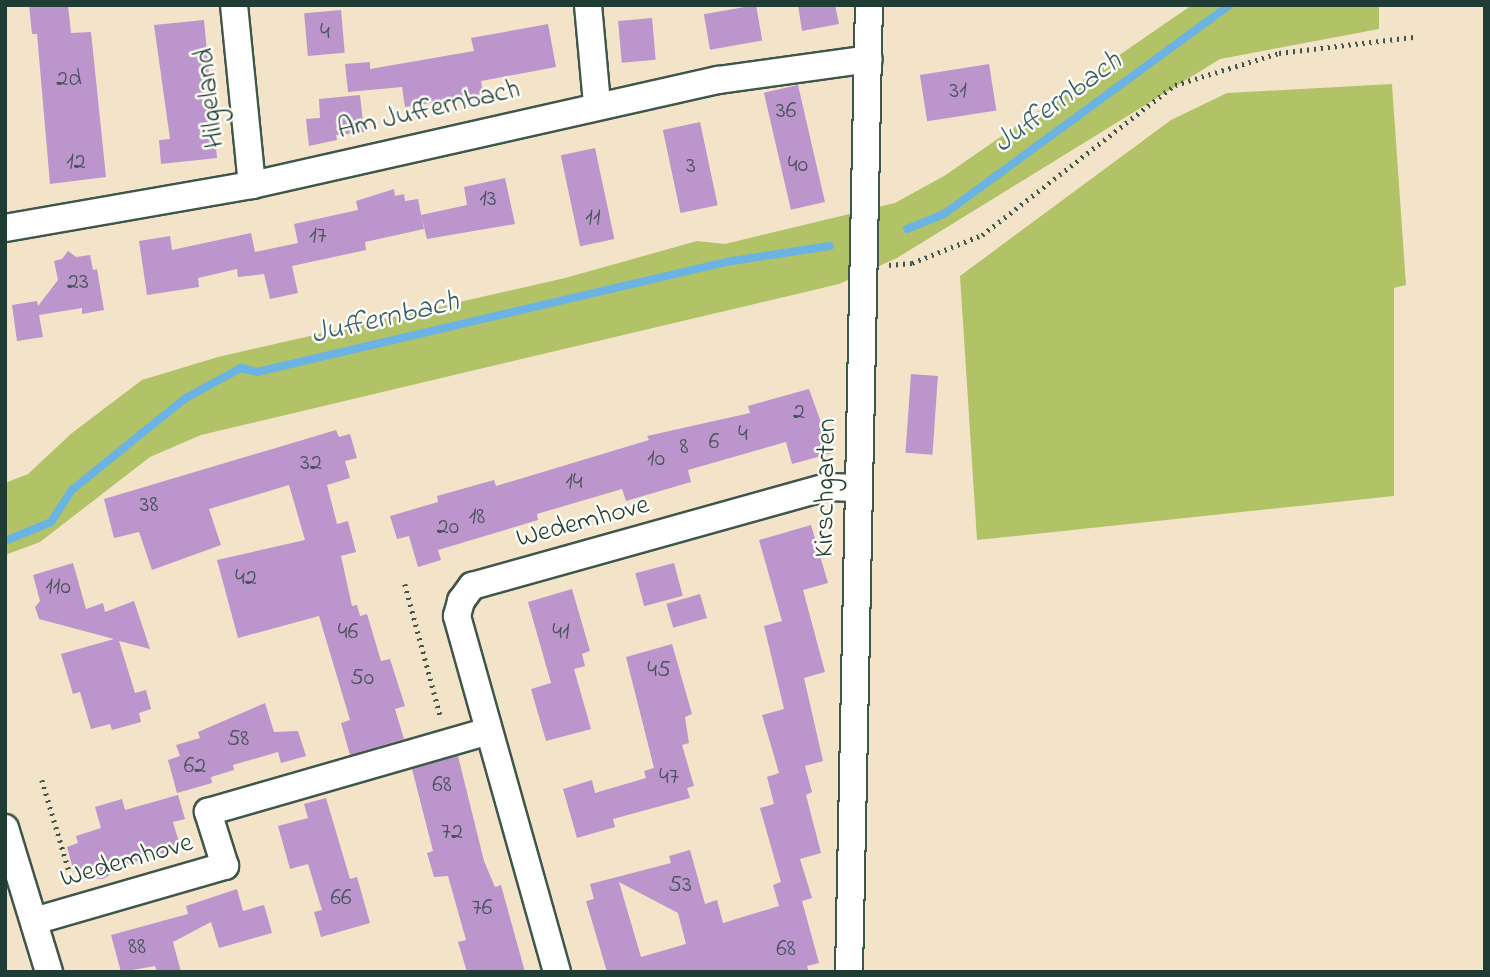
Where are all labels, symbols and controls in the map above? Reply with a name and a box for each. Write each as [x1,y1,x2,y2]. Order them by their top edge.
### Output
house number: 4 [320,19,330,47]
water label: Juffernbach [987,44,1129,162]
street label: Hilgeland [189,46,233,150]
house number: 2d [56,66,82,94]
street label: Am Juffernbach [334,74,524,148]
house number: 31 [949,78,967,106]
house number: 36 [776,98,796,126]
house number: 12 [66,149,86,177]
house number: 40 [788,152,808,180]
house number: 3 [686,153,696,181]
house number: 13 [479,186,497,214]
house number: 11 [585,205,601,233]
house number: 17 [309,223,327,251]
house number: 23 [67,269,89,297]
water label: Juffernbach [308,285,462,353]
house number: 2 [793,399,805,427]
street label: Kirschgarten [809,418,845,558]
house number: 4 [738,421,748,449]
house number: 6 [709,429,719,457]
house number: 8 [680,434,688,462]
house number: 10 [647,446,665,474]
house number: 32 [300,450,322,478]
house number: 14 [565,469,583,497]
street label: Wedemhove [513,489,653,557]
house number: 38 [140,492,158,520]
house number: 18 [469,504,485,532]
house number: 20 [437,514,459,542]
house number: 42 [235,565,257,593]
house number: 110 [45,574,71,602]
house number: 46 [338,619,358,647]
house number: 41 [552,619,570,647]
house number: 45 [647,657,671,685]
house number: 50 [350,665,374,693]
house number: 58 [227,726,249,754]
house number: 62 [184,753,206,781]
house number: 47 [659,764,679,792]
house number: 68 [432,772,452,800]
house number: 72 [441,819,463,847]
street label: Wedemhove [57,827,197,897]
house number: 53 [668,872,692,900]
house number: 66 [330,885,352,913]
house number: 76 [472,895,492,923]
house number: 88 [128,934,146,962]
house number: 68 [776,936,796,964]

